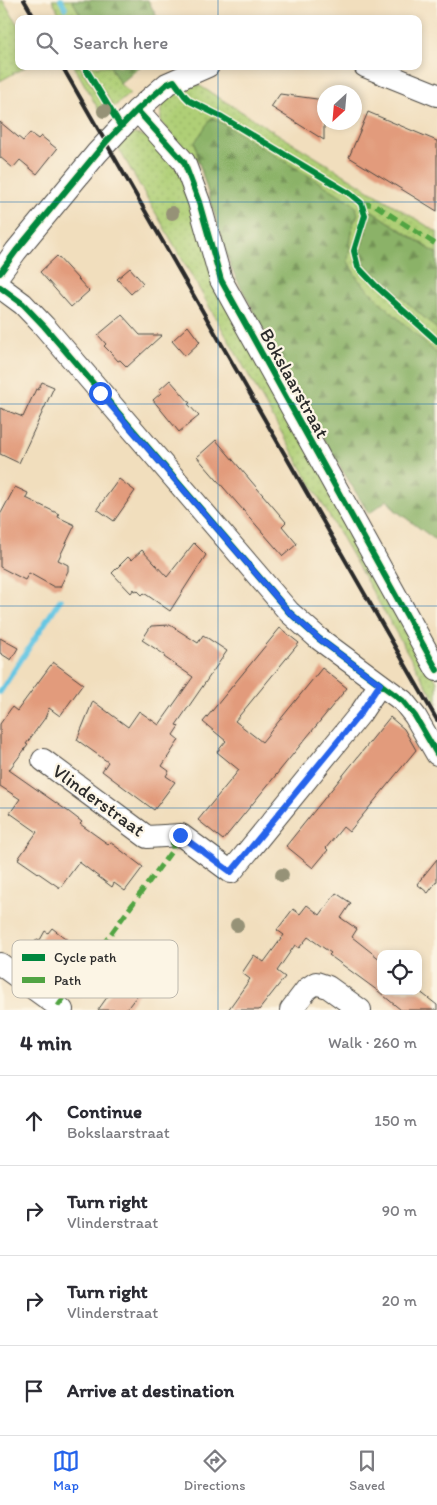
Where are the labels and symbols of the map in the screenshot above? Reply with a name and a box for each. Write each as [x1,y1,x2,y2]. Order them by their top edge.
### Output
north arrow [317,85,362,130]
street label: Bokslaarstraat [255,324,334,442]
route start [89,382,112,405]
street label: Vlinderstraat [48,759,149,842]
route end [169,824,192,847]
legend [12,940,178,998]
text: Cycle path [54,949,117,966]
text: Path [54,972,81,989]

